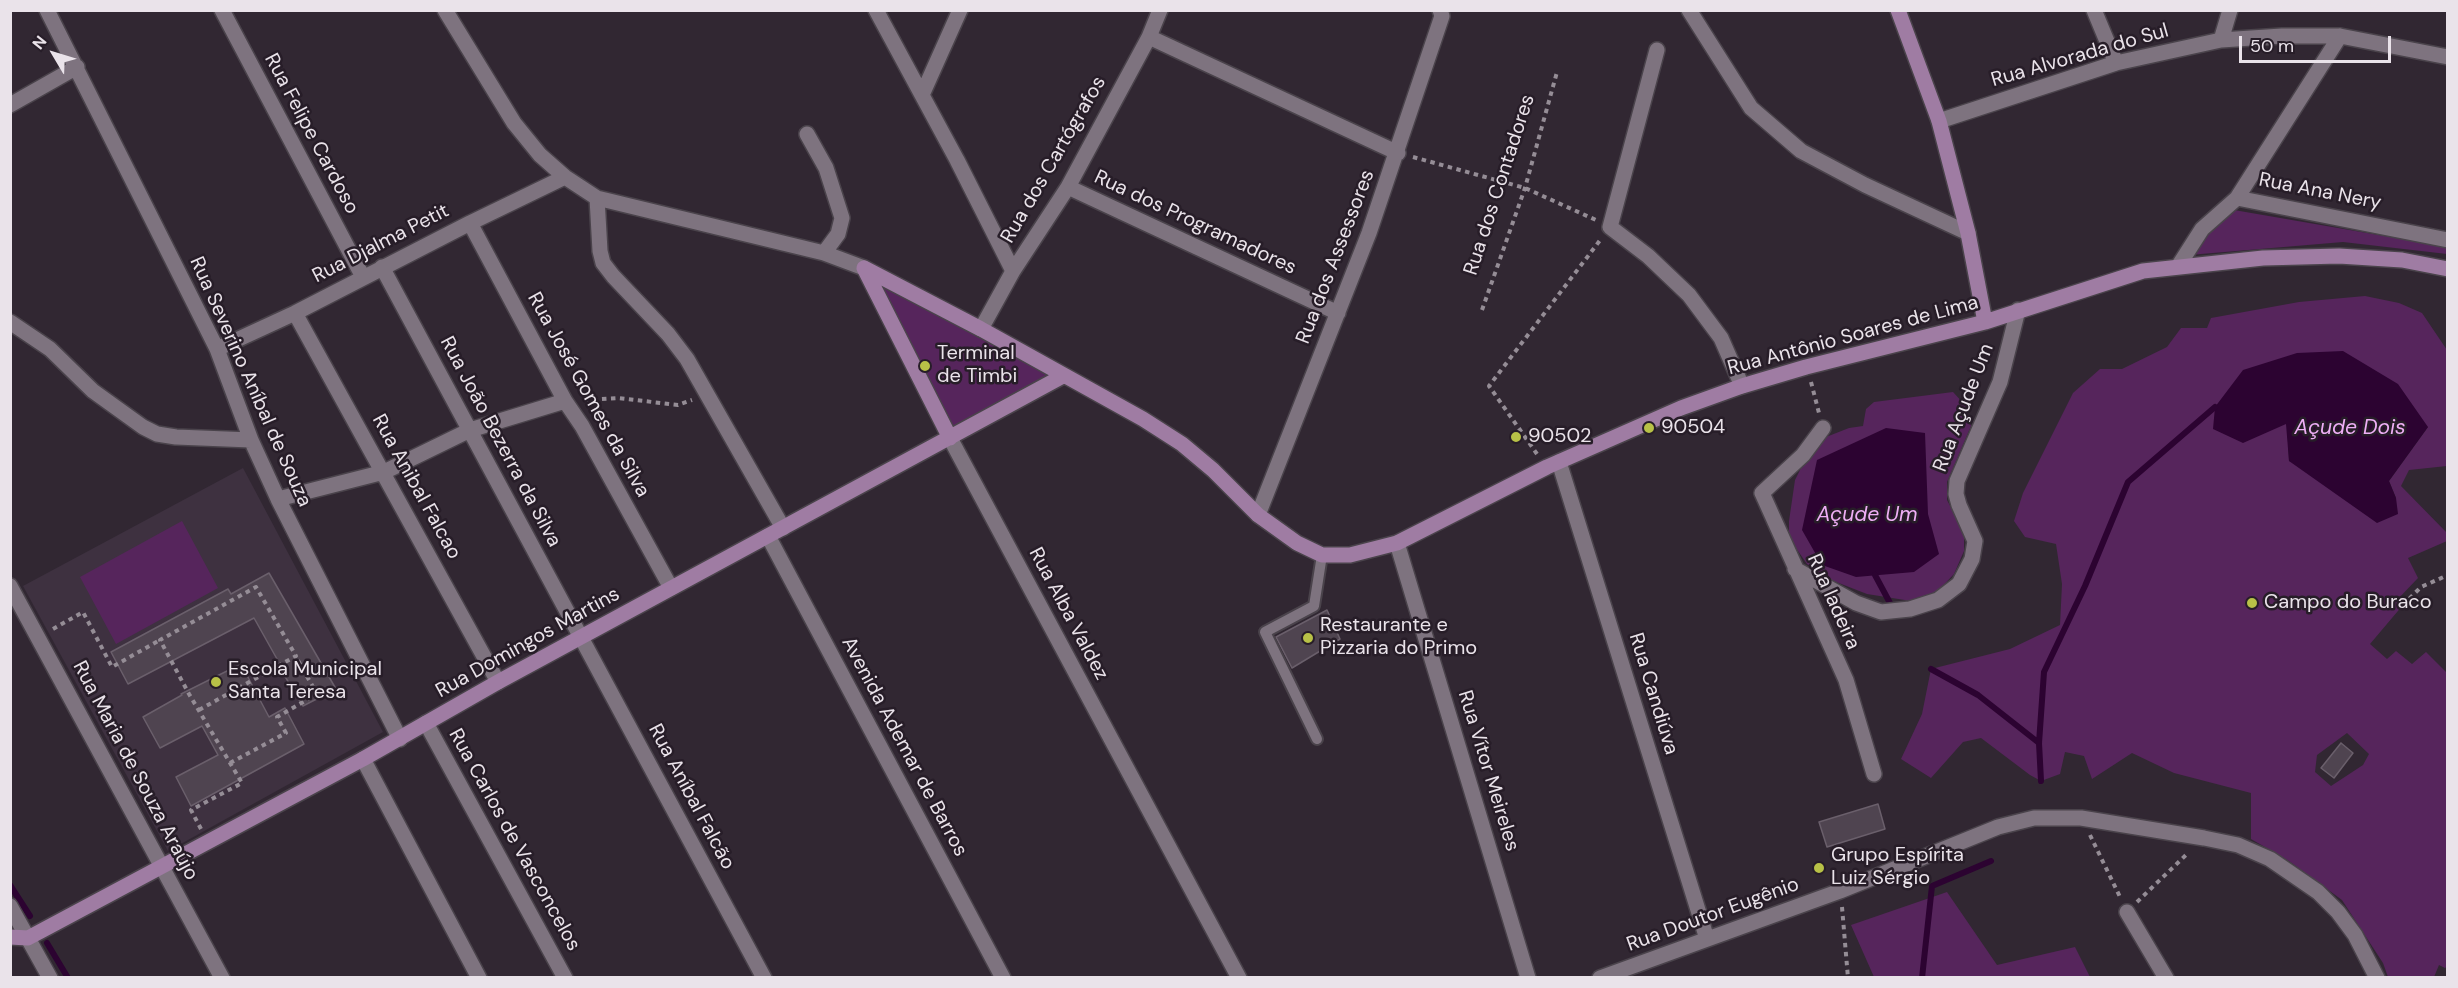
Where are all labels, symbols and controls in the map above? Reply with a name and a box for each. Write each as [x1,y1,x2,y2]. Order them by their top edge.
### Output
street label: Rua Alvorada do Sul [1989,19,2171,93]
north arrow [24,24,84,84]
scale bar [2242,24,2394,62]
text: N [28,32,51,54]
text: 50 m [2250,34,2294,58]
street label: Rua Felipe Cardoso [259,50,363,218]
street label: Rua dos Cartógrafos [996,72,1112,248]
street label: Rua dos Contadores [1459,92,1541,278]
street label: Rua dos Programadores [1090,166,1300,280]
street label: Rua dos Assessores [1292,167,1380,347]
street label: Rua Ana Nery [2257,168,2383,216]
street label: Rua Djalma Petit [309,199,453,289]
street label: Rua Severino Aníbal de Souza [184,253,316,511]
street label: Rua José Gomes da Silva [522,289,654,501]
street label: Rua Antônio Soares de Lima [1725,291,1981,381]
street label: Rua João Bezerra da Silva [434,333,566,551]
street label: Rua Açude Um [1929,341,1999,475]
place label: Terminal de Timbi [937,342,1017,389]
marker: Terminal de Timbi [918,359,932,373]
street label: Rua Anibal Falcao [366,410,466,564]
water label: Açude Dois [2294,415,2406,441]
place label: 90504 [1661,416,1725,440]
marker: 90504 [1642,421,1656,435]
place label: 90502 [1528,425,1591,449]
marker: 90502 [1509,430,1523,444]
water label: Açude Um [1817,502,1917,528]
street label: Rua Alba Valdez [1023,544,1113,684]
street label: Rua ladeira [1801,551,1865,653]
street label: Rua Domingos Martins [432,582,624,704]
place label: Campo do Buraco [2264,591,2432,615]
marker: Campo do Buraco [2245,596,2259,610]
place label: Restaurante e Pizzaria do Primo [1320,614,1477,661]
street label: Rua Candiúva [1623,630,1683,758]
marker: Restaurante e Pizzaria do Primo [1301,631,1315,645]
street label: Avenida Ademar de Barros [836,633,972,861]
street label: Rua Maria de Souza Araújo [67,657,203,885]
place label: Escola Municipal Santa Teresa [228,658,382,705]
marker: Escola Municipal Santa Teresa [209,675,223,689]
street label: Rua Vítor Meireles [1452,688,1524,854]
street label: Rua Aníbal Falcão [642,720,740,874]
street label: Rua Carlos de Vasconcelos [443,725,585,955]
place label: Grupo Espírita Luiz Sérgio [1831,844,1964,891]
marker: Grupo Espírita Luiz Sérgio [1812,861,1826,875]
street label: Rua Doutor Eugênio [1623,873,1803,957]

